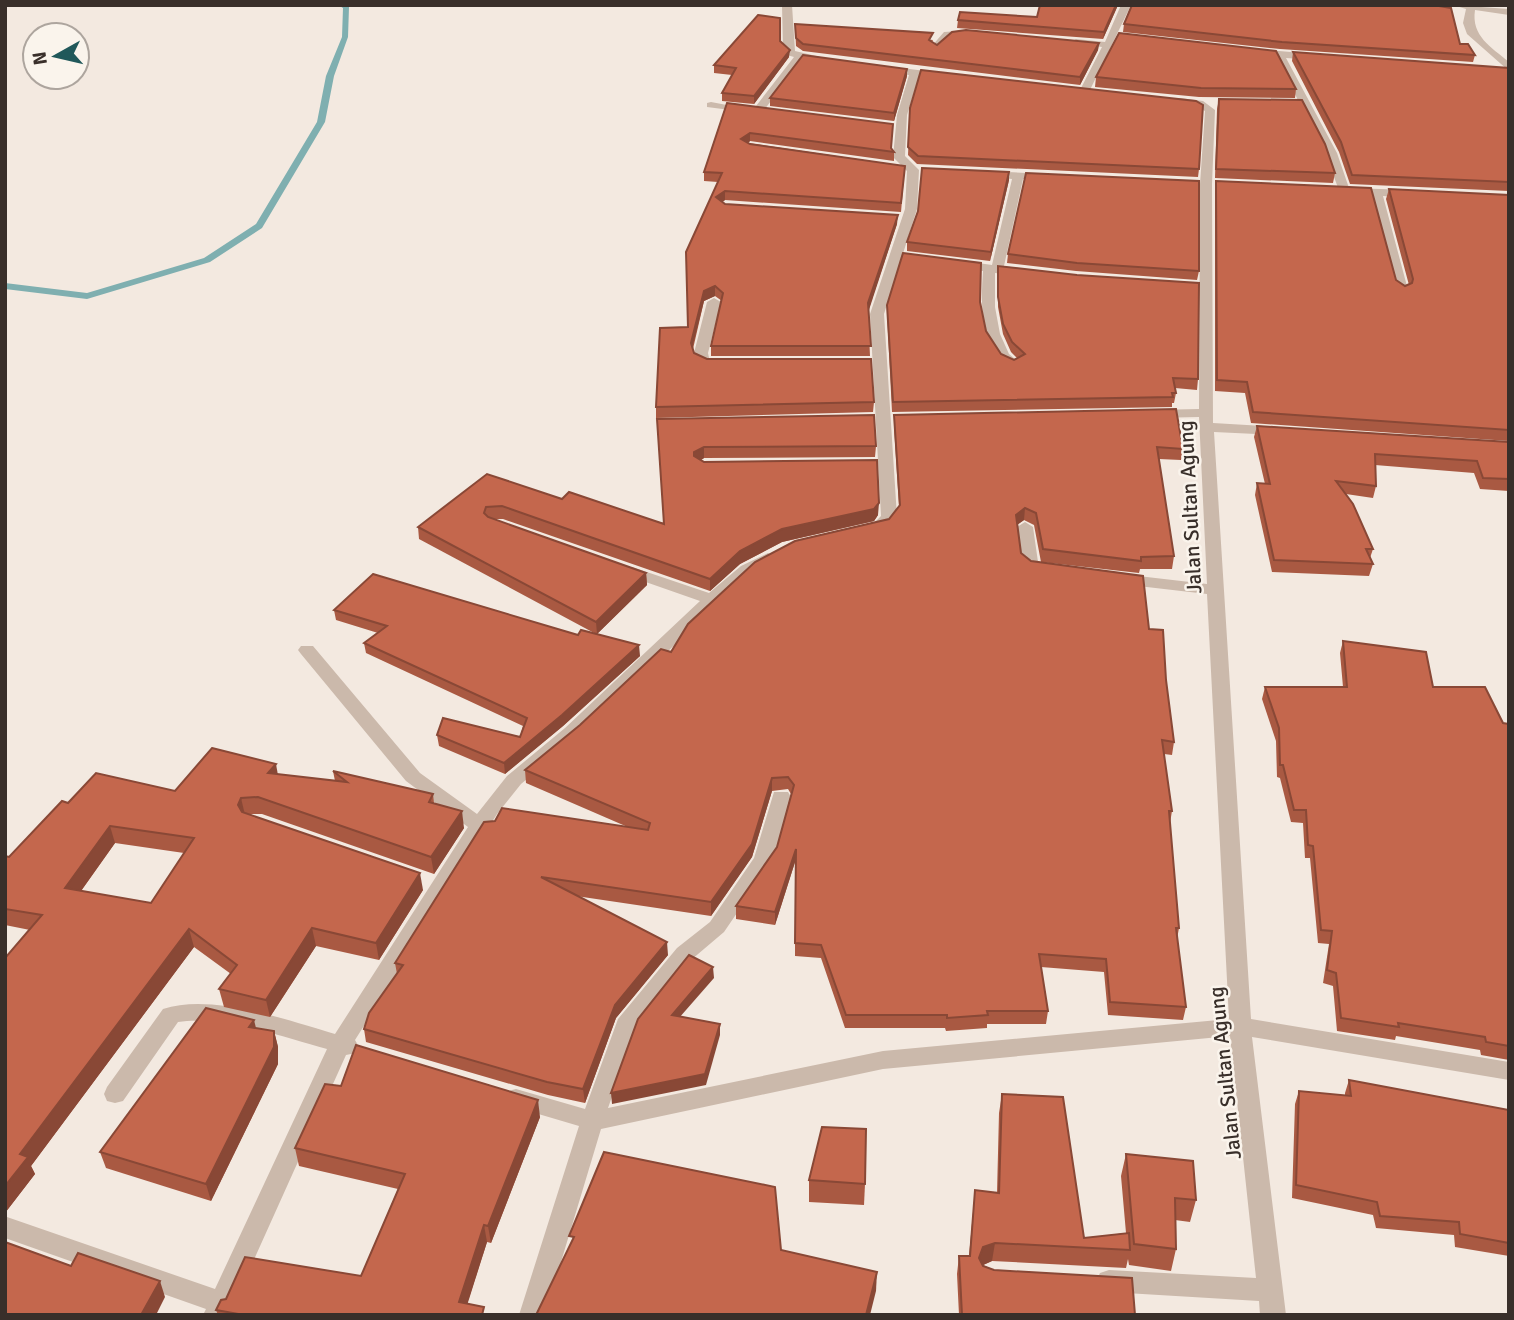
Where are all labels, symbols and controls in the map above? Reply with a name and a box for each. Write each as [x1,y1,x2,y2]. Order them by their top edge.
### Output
north arrow [21,21,91,91]
text: N [27,50,53,66]
street label: Jalan Sultan Agung [1172,420,1208,594]
street label: Jalan Sultan Agung [1203,985,1247,1161]

